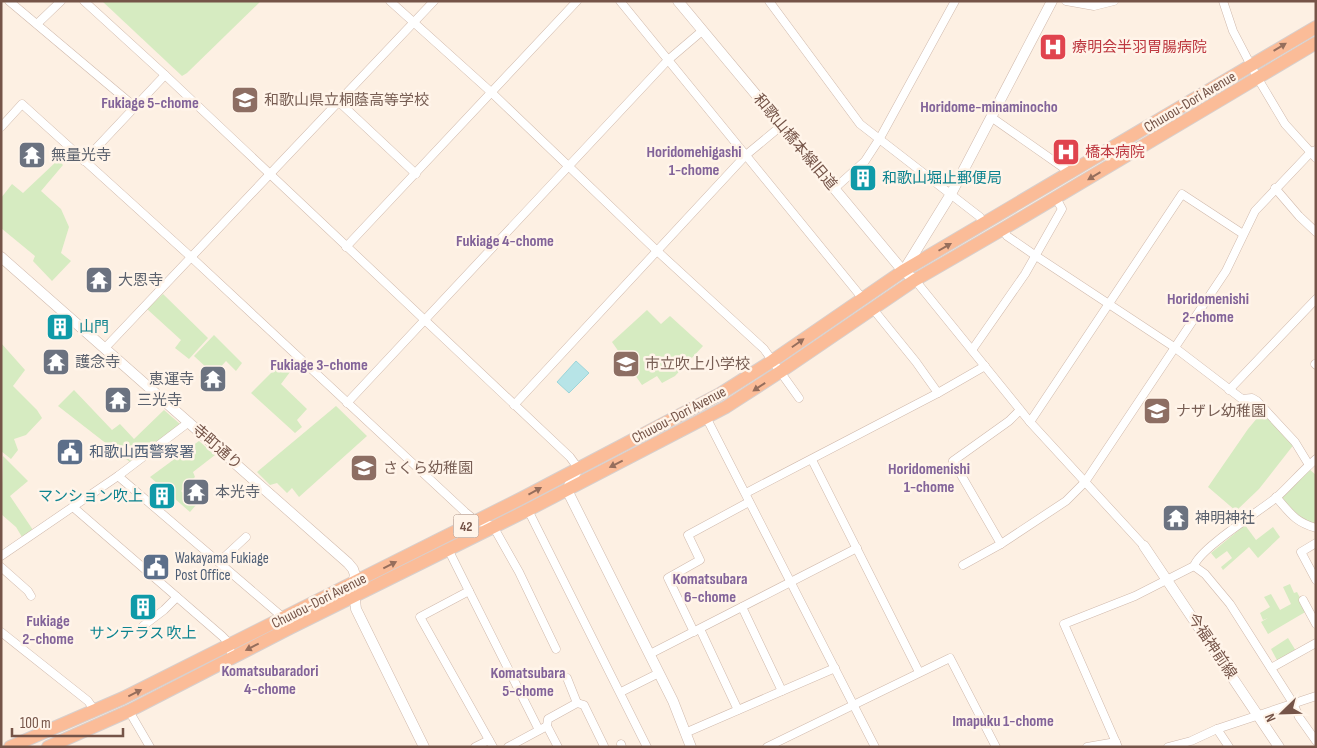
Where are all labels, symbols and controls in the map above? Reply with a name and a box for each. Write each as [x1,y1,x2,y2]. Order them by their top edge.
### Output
hospital icon: 療明会半羽胃腸病院 [1038,32,1068,62]
place label: 療明会半羽胃腸病院 [1072,38,1207,57]
one-way arrow [1274,43,1287,52]
street label: Chuuou-Dori Avenue [1141,67,1239,137]
school or university icon: 和歌山県立桐蔭高等学校 [230,85,260,115]
street label: 和歌山橋本線旧道 [749,90,841,194]
place label: 和歌山県立桐蔭高等学校 [264,91,429,110]
district label: Fukiage 5-chome [101,94,199,113]
district label: Horidome-minaminocho [920,98,1058,117]
hospital icon: 橋本病院 [1051,137,1081,167]
temple icon: 無量光寺 [17,140,47,170]
district label: Horidomehigashi 1-chome [646,143,742,180]
place label: 橋本病院 [1085,143,1145,162]
place label: 無量光寺 [51,146,111,165]
building icon: 和歌山堀止郵便局 [848,163,878,193]
place label: 和歌山堀止郵便局 [882,169,1002,188]
one-way arrow [1087,171,1100,180]
district label: Fukiage 4-chome [456,232,554,251]
one-way arrow [939,242,952,251]
temple icon: 大恩寺 [84,265,114,295]
place label: 大恩寺 [118,271,163,290]
district label: Horidomenishi 2-chome [1167,290,1249,327]
building icon: 山門 [45,312,75,342]
place label: 山門 [79,318,109,337]
one-way arrow [791,338,805,348]
temple icon: 護念寺 [41,347,71,377]
school or university icon: 市立吹上小学校 [611,349,641,379]
place label: 護念寺 [75,353,120,372]
place label: 市立吹上小学校 [645,355,750,374]
district label: Fukiage 3-chome [270,356,368,375]
temple icon: 恵運寺 [198,364,228,394]
place label: 恵運寺 [149,370,194,389]
street label: Chuuou-Dori Avenue [629,382,729,448]
one-way arrow [752,382,766,392]
temple icon: 三光寺 [103,385,133,415]
place label: 三光寺 [137,391,182,410]
school or university icon: ナザレ幼稚園 [1142,396,1172,426]
place label: ナザレ幼稚園 [1176,402,1266,421]
street label: 寺町通り [188,420,246,474]
public building icon: 和歌山西警察署 [55,437,85,467]
place label: 和歌山西警察署 [89,443,194,462]
school or university icon: さくら幼稚園 [349,453,379,483]
place label: さくら幼稚園 [383,459,473,478]
one-way arrow [609,460,623,468]
district label: Horidomenishi 1-chome [888,460,970,497]
temple icon: 本光寺 [181,477,211,507]
building icon: マンション吹上 [147,481,177,511]
place label: 本光寺 [215,483,260,502]
place label: マンション吹上 [38,487,143,506]
one-way arrow [528,487,541,496]
temple icon: 神明神社 [1161,503,1191,533]
place label: 神明神社 [1195,509,1255,528]
road number: 42 [454,514,478,538]
place label: Wakayama Fukiage Post Office [175,549,269,585]
public building icon: Wakayama Fukiage Post Office [141,552,171,582]
one-way arrow [383,561,397,569]
street label: Chuuou-Dori Avenue [268,569,370,633]
district label: Komatsubara 6-chome [673,570,747,607]
building icon: サンテラス 吹上 [128,592,158,622]
street label: 今福神前線 [1183,610,1241,682]
district label: Fukiage 2-chome [22,612,74,649]
place label: サンテラス 吹上 [89,624,197,643]
one-way arrow [245,643,259,651]
district label: Komatsubaradori 4-chome [221,662,319,699]
district label: Komatsubara 5-chome [491,664,565,701]
one-way arrow [128,688,142,696]
north arrow [1257,688,1307,738]
scale bar [12,706,124,738]
text: N [1261,711,1280,725]
district label: Imapuku 1-chome [952,712,1054,731]
text: 100 m [20,714,51,733]

